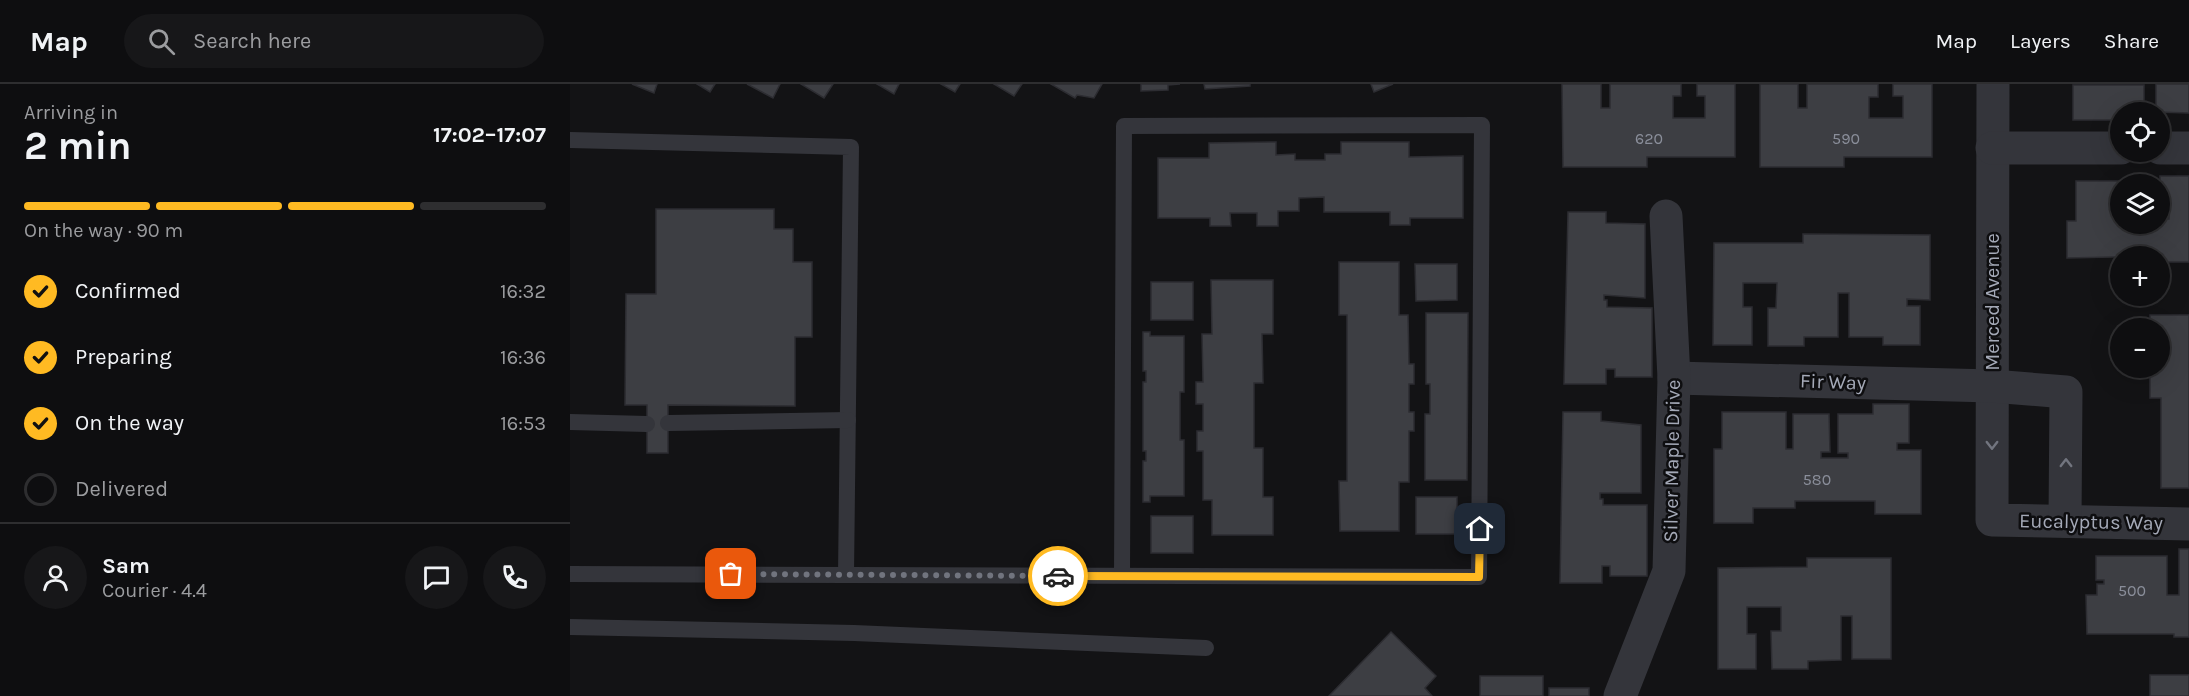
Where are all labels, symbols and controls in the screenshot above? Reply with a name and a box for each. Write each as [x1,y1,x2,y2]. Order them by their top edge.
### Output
search box [124,14,544,68]
text: Map [30,25,88,58]
icon: search [145,25,178,58]
text: Search here [193,28,311,54]
text: Map [1935,29,1977,53]
text: Layers [2010,29,2071,53]
text: Share [2104,29,2159,53]
text: Arriving in [24,101,118,124]
map controls [2110,102,2170,378]
button: locate [2110,102,2170,162]
text: 17:02–17:07 [433,122,546,148]
text: 2 min [24,123,132,169]
house number: 620 [1635,129,1663,148]
house number: 590 [1832,129,1860,148]
button: layers [2110,174,2170,234]
text: On the way · 90 m [24,219,183,242]
street label: Merced Avenue [1981,233,2004,371]
button: + [2110,246,2170,306]
icon: check [24,275,57,308]
text: Confirmed [75,278,181,304]
text: 16:32 [500,280,546,303]
button: − [2110,318,2170,378]
icon: check [24,341,57,374]
text: Preparing [75,344,172,370]
text: 16:36 [500,346,546,369]
street label: Fir Way [1800,369,1866,395]
street label: Silver Maple Drive [1659,379,1685,543]
icon: check [24,407,57,440]
text: On the way [75,410,184,436]
text: 16:53 [500,412,546,435]
one-way arrow [1986,440,1998,449]
one-way arrow [2059,458,2072,467]
house number: 580 [1803,470,1831,489]
text: Delivered [75,476,168,502]
pin [1454,503,1505,554]
street label: Eucalyptus Way [2019,509,2163,535]
icon: home [1463,512,1496,545]
button: person [24,546,87,609]
button: chat [405,546,468,609]
button: phone [483,546,546,609]
courier [1028,546,1088,606]
pin [705,548,756,599]
text: Sam [102,553,150,579]
icon: bag [714,557,747,590]
icon: car [1042,560,1075,593]
text: Courier · 4.4 [102,579,207,602]
house number: 500 [2118,581,2146,600]

